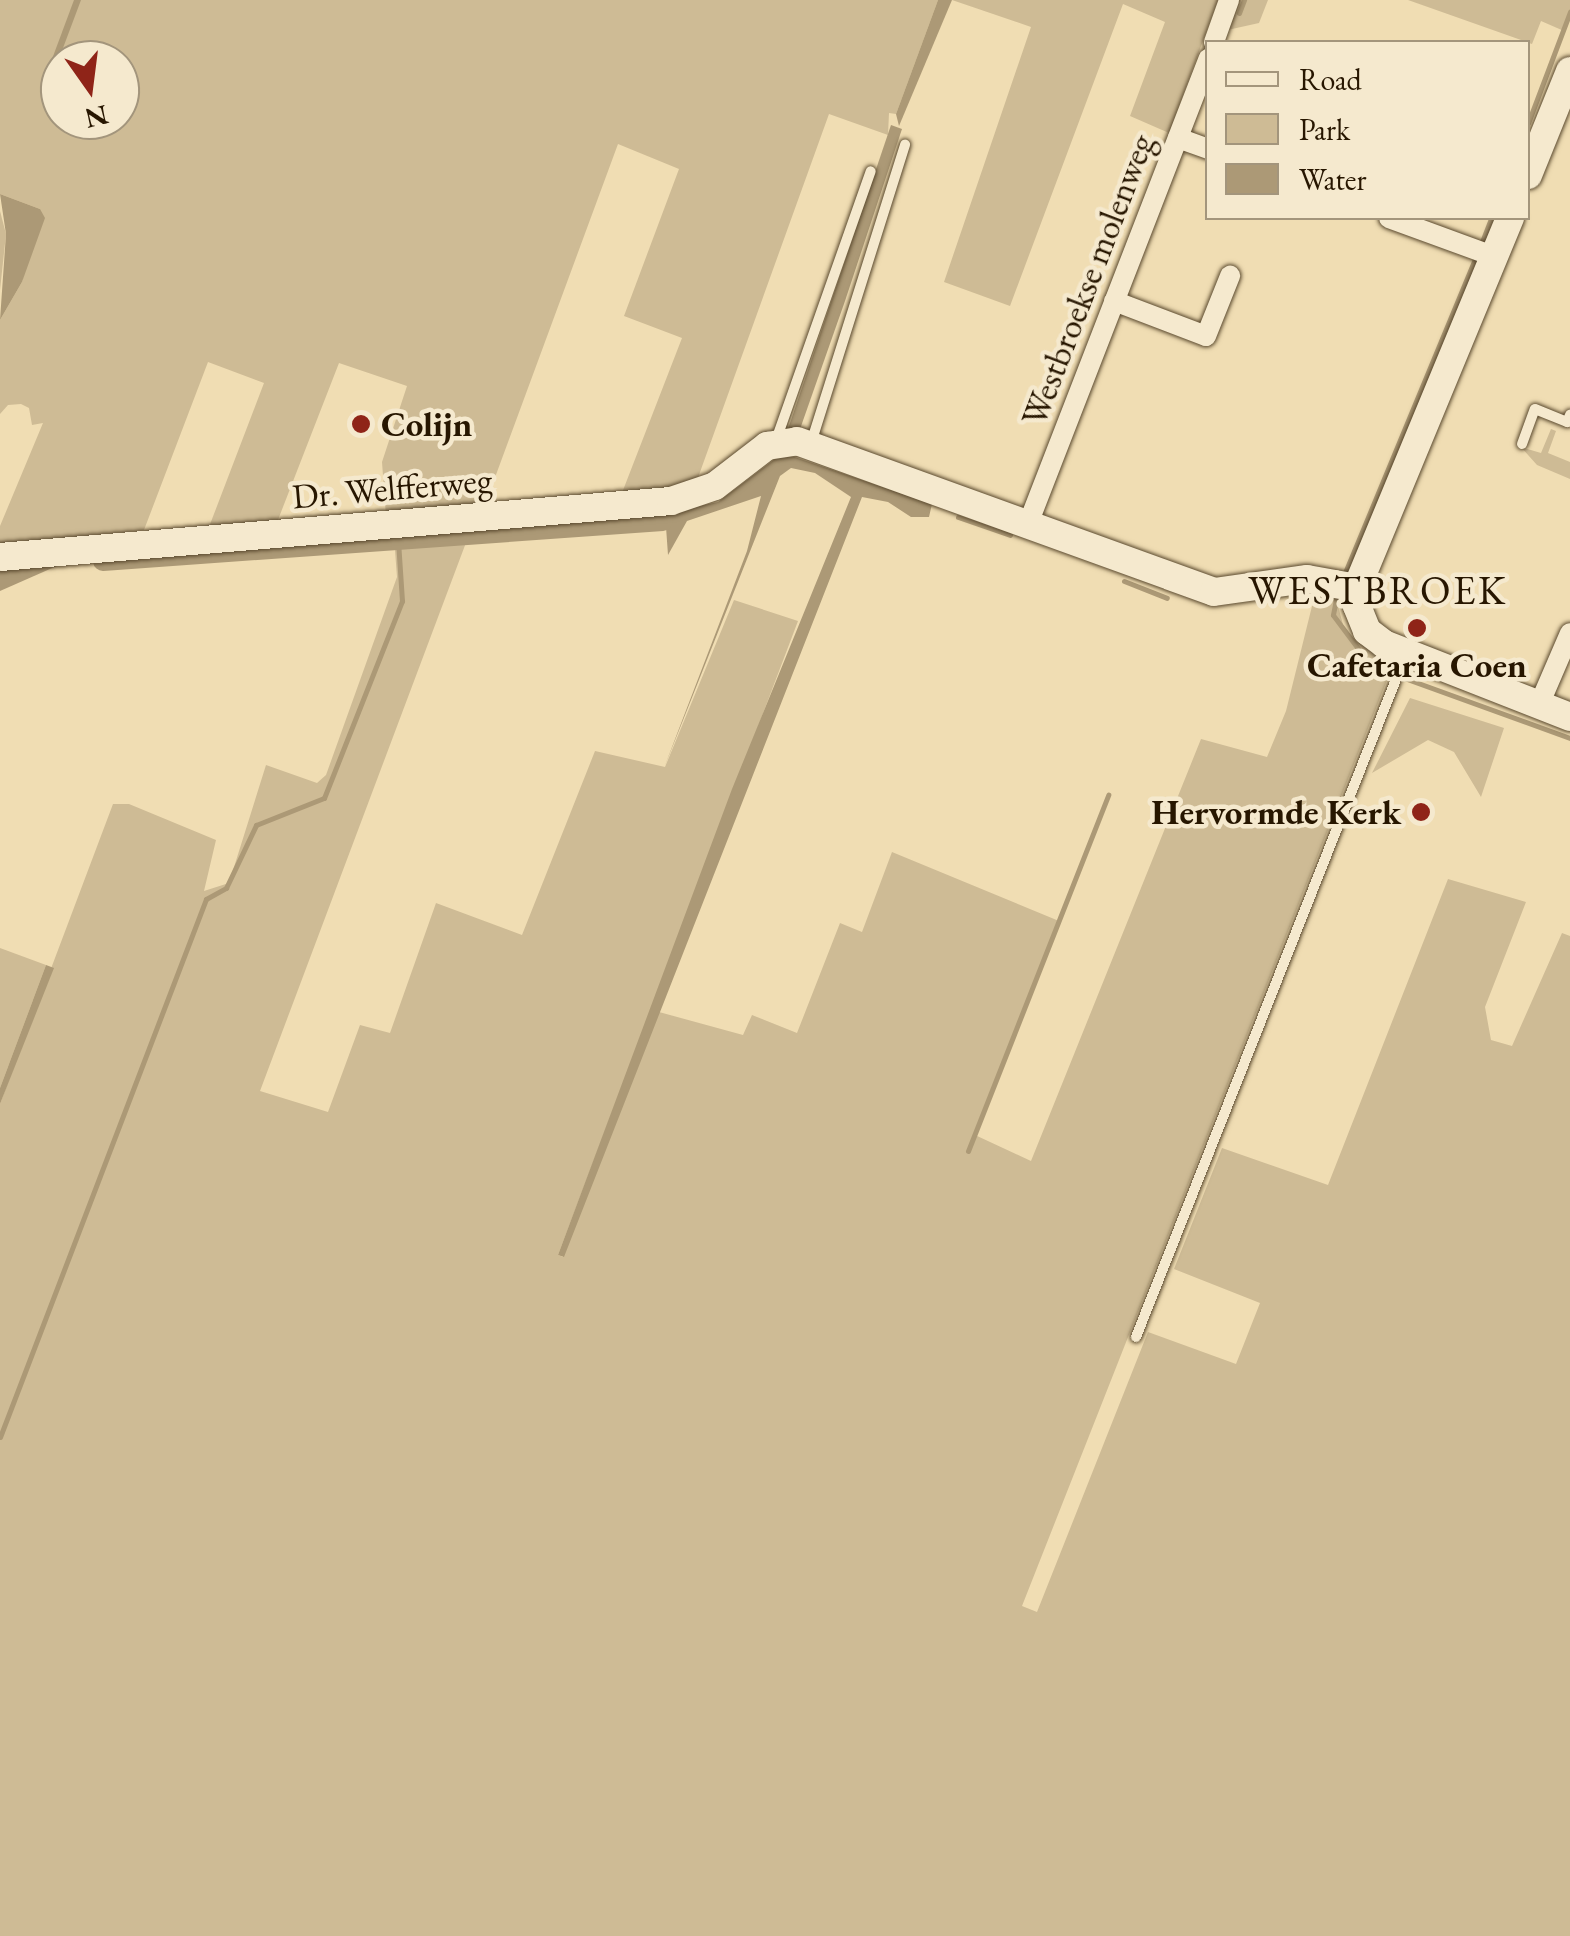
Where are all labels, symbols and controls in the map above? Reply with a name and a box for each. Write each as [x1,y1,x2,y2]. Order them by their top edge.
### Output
north arrow [40,40,140,140]
legend [1205,40,1530,220]
text: Road [1299,60,1362,99]
text: N [81,97,112,137]
text: Park [1299,110,1350,149]
street label: Westbroekse molenweg [1013,128,1163,432]
text: Water [1299,160,1367,199]
place label: Colijn [381,403,472,445]
marker: Colijn [350,413,372,435]
street label: Dr. Welfferweg [290,458,494,518]
district label: WESTBROEK [1248,566,1508,614]
marker: Cafetaria Coen [1406,617,1428,639]
place label: Cafetaria Coen [1307,644,1527,686]
place label: Hervormde Kerk [1151,791,1401,833]
marker: Hervormde Kerk [1410,801,1432,823]

